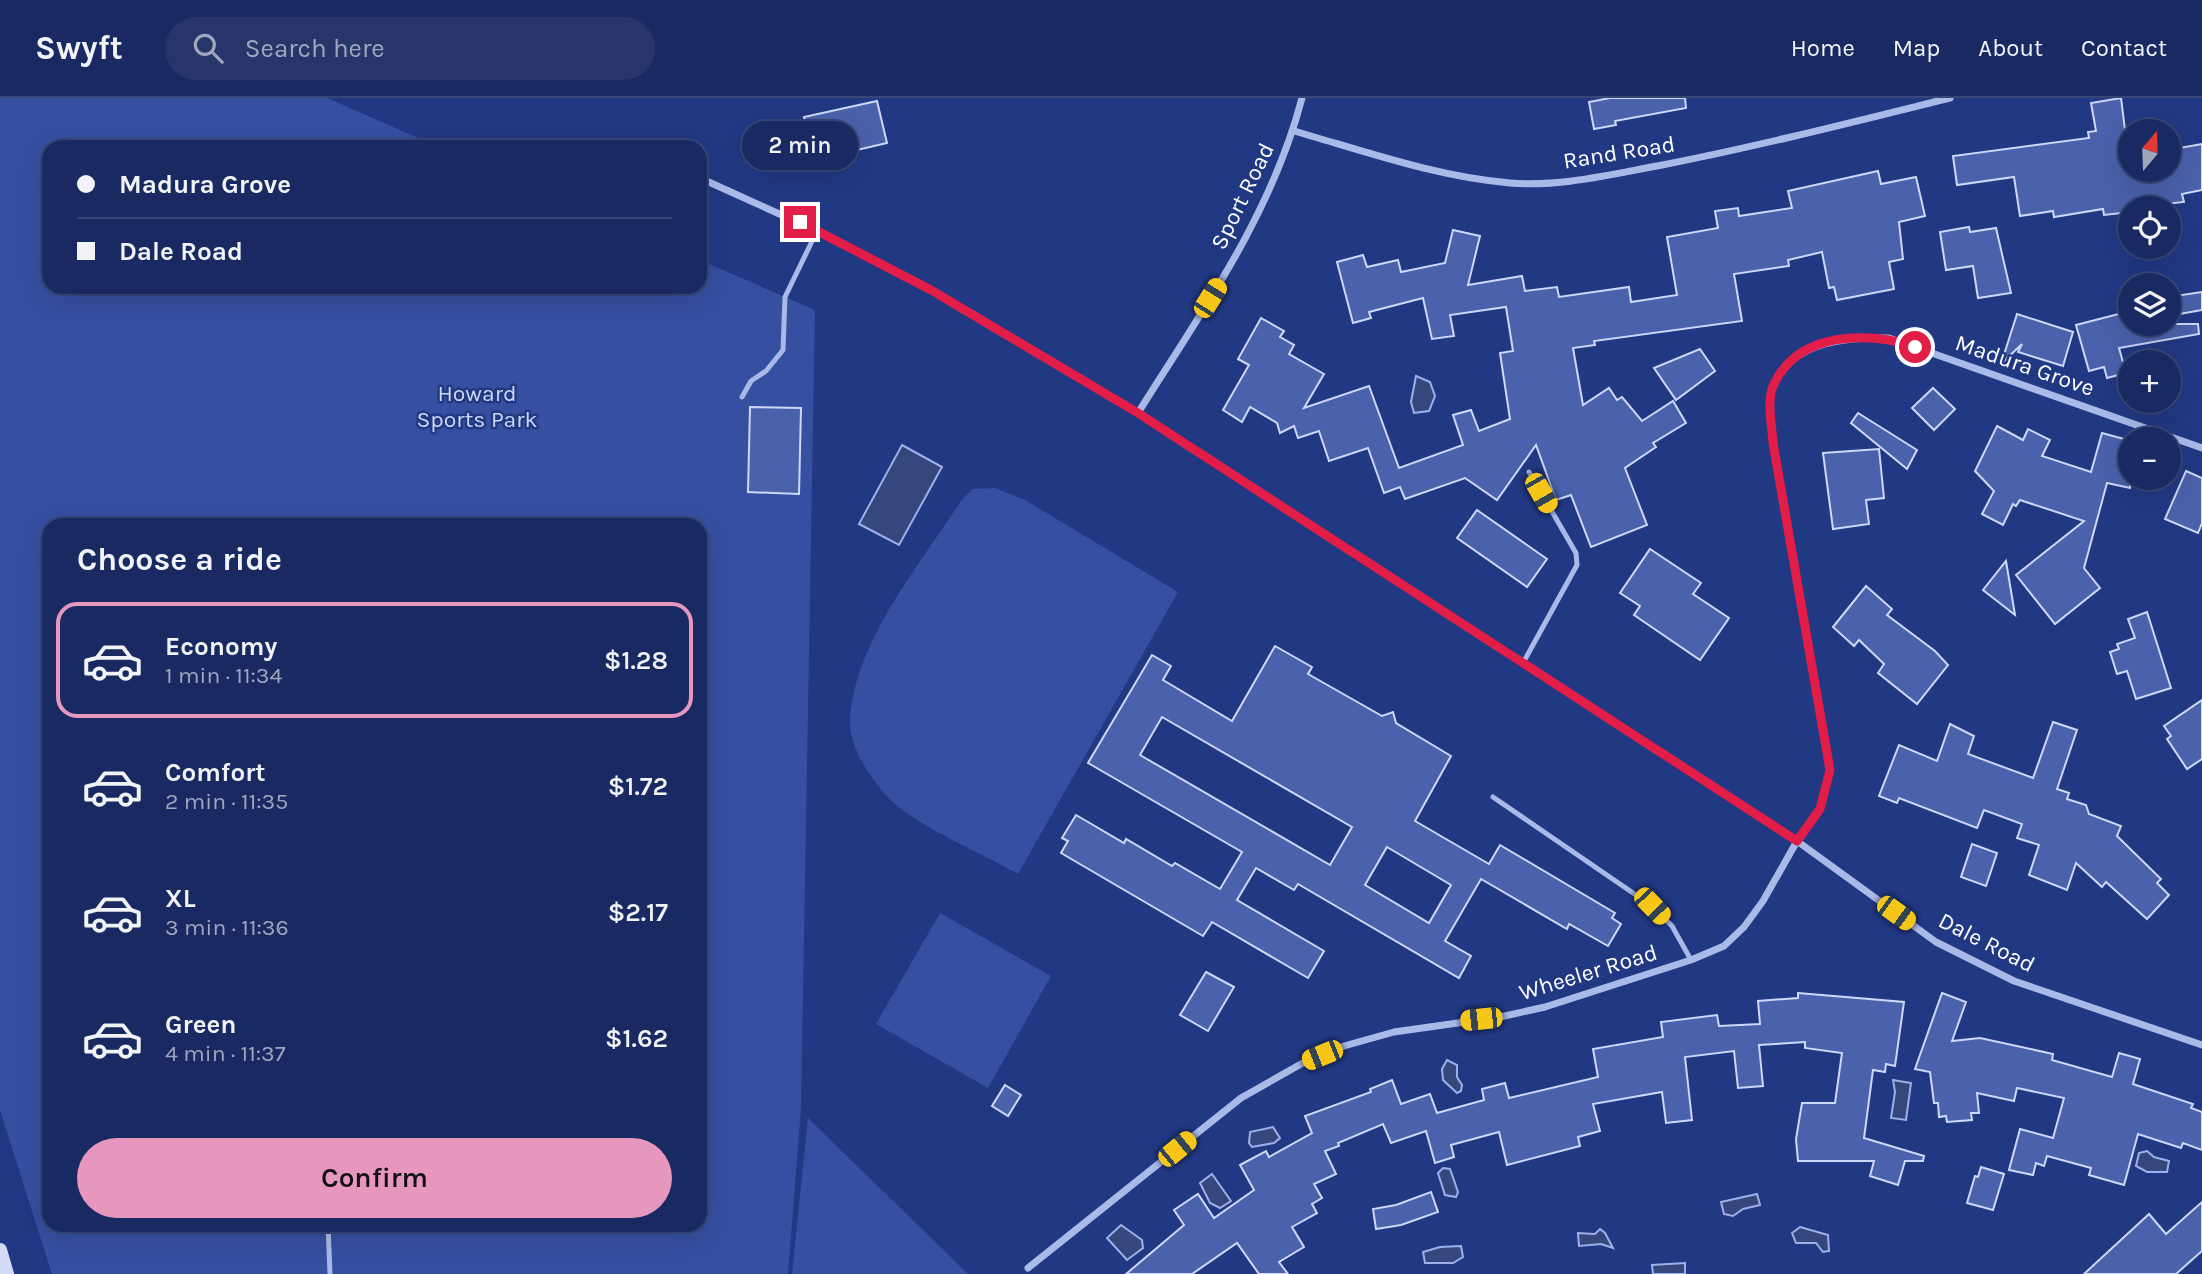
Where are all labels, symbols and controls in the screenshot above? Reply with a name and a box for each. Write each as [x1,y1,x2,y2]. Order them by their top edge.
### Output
search box [165,17,655,80]
text: Swyft [35,29,123,67]
icon: search [189,29,227,67]
text: Search here [245,33,385,64]
text: Home [1791,34,1855,62]
text: Map [1893,34,1940,62]
text: About [1978,34,2043,62]
text: Contact [2081,34,2167,62]
north arrow [2118,119,2180,182]
map controls [2118,119,2181,490]
callout: 2 min [742,121,858,170]
street label: Rand Road [1561,130,1677,175]
text: 2 min [769,132,831,159]
street label: Sport Road [1205,138,1280,254]
text: Madura Grove [119,169,291,200]
button: locate [2118,196,2181,259]
route end [784,206,816,238]
text: Dale Road [119,236,243,267]
button: layers [2118,273,2181,336]
car [1190,275,1231,321]
street label: Madura Grove [1952,329,2098,402]
route start [1899,331,1931,363]
button: + [2118,350,2181,413]
park label: Howard Sports Park [416,380,538,433]
button: − [2118,427,2181,490]
car [1522,470,1561,516]
text: Choose a ride [77,541,282,578]
icon: car [81,629,144,692]
text: Economy [165,631,277,662]
text: $1.28 [604,645,668,676]
text: 1 min · 11:34 [165,662,282,689]
icon: car [81,755,144,818]
text: Comfort [165,757,266,788]
text: $1.72 [608,771,668,802]
text: 2 min · 11:35 [165,788,288,815]
icon: car [81,881,144,944]
text: XL [165,883,196,914]
car [1630,884,1675,928]
car [1873,892,1920,934]
text: $2.17 [608,897,668,928]
street label: Dale Road [1934,907,2039,978]
text: 3 min · 11:36 [165,914,289,941]
street label: Wheeler Road [1516,939,1660,1006]
car [1460,1006,1503,1032]
icon: car [81,1007,144,1070]
text: Green [165,1009,237,1040]
text: $1.62 [605,1023,668,1054]
car [1299,1037,1346,1073]
text: 4 min · 11:37 [165,1040,285,1067]
car [1155,1128,1200,1170]
button: Confirm [77,1138,672,1218]

